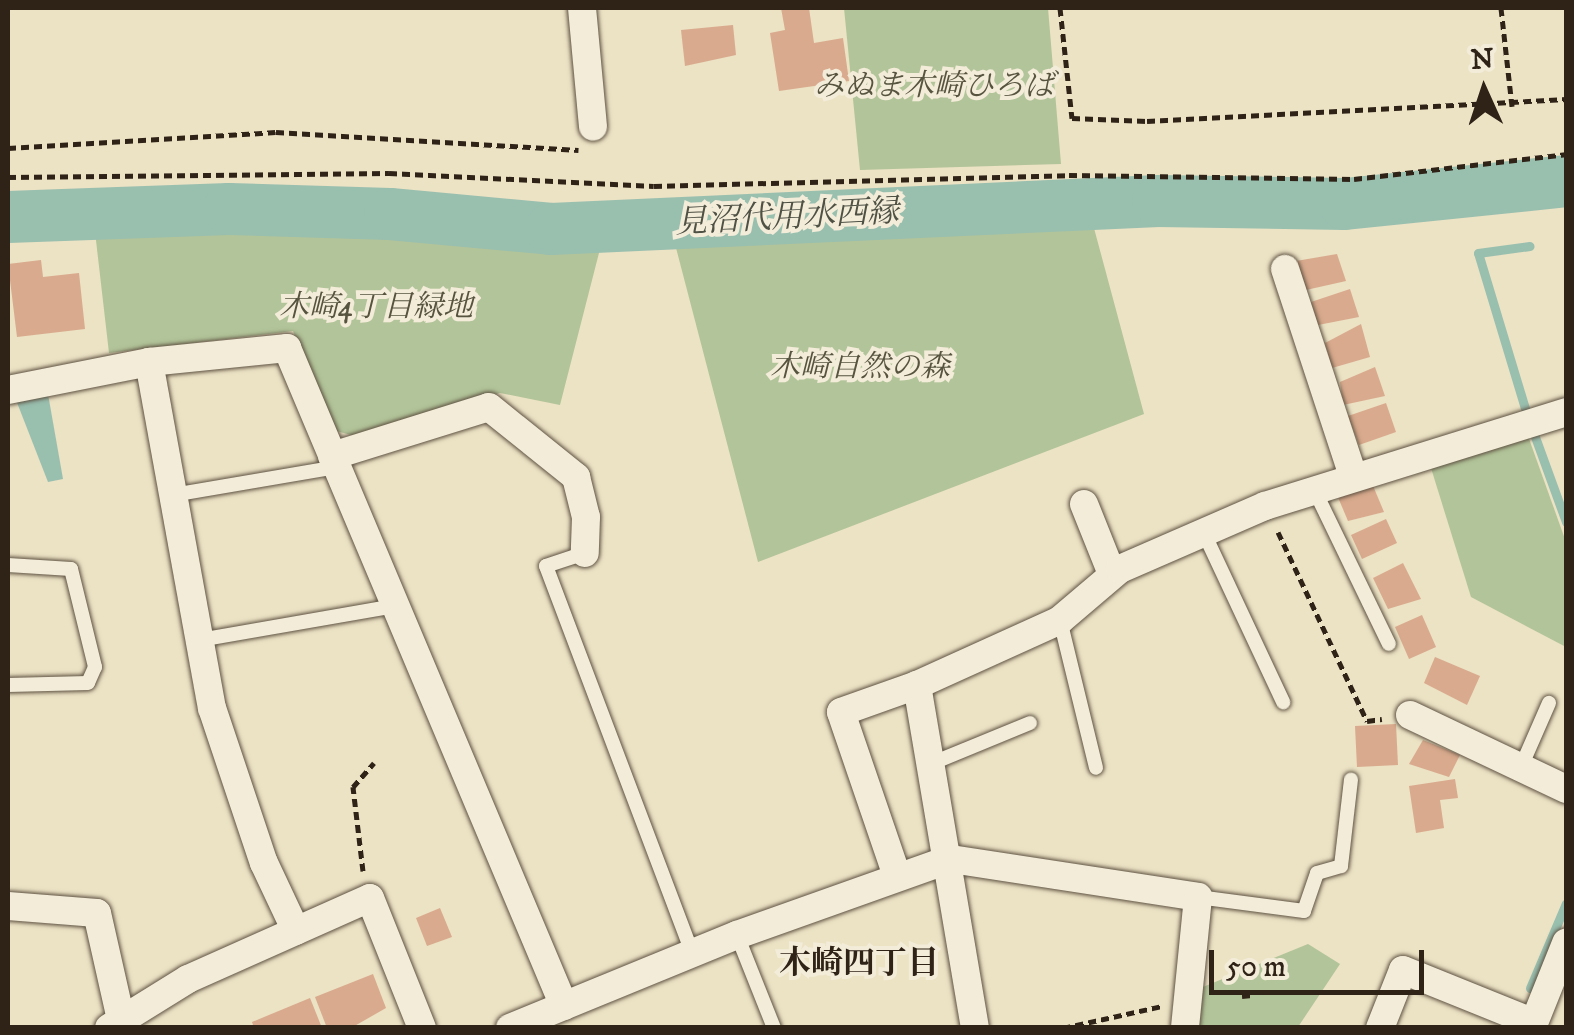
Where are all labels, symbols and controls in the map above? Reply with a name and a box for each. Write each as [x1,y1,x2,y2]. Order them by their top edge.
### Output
north arrow [1434,40,1534,140]
text: N [1470,41,1495,78]
park label: みぬま木崎ひろば [814,69,1054,105]
water label: 見沼代用水西縁 [674,193,900,243]
park label: 木崎4丁目緑地 [279,290,473,326]
park label: 木崎自然の森 [770,350,950,386]
scale bar [1214,930,1429,992]
district label: 木崎四丁目 [779,945,939,983]
text: 50 m [1226,949,1286,986]

